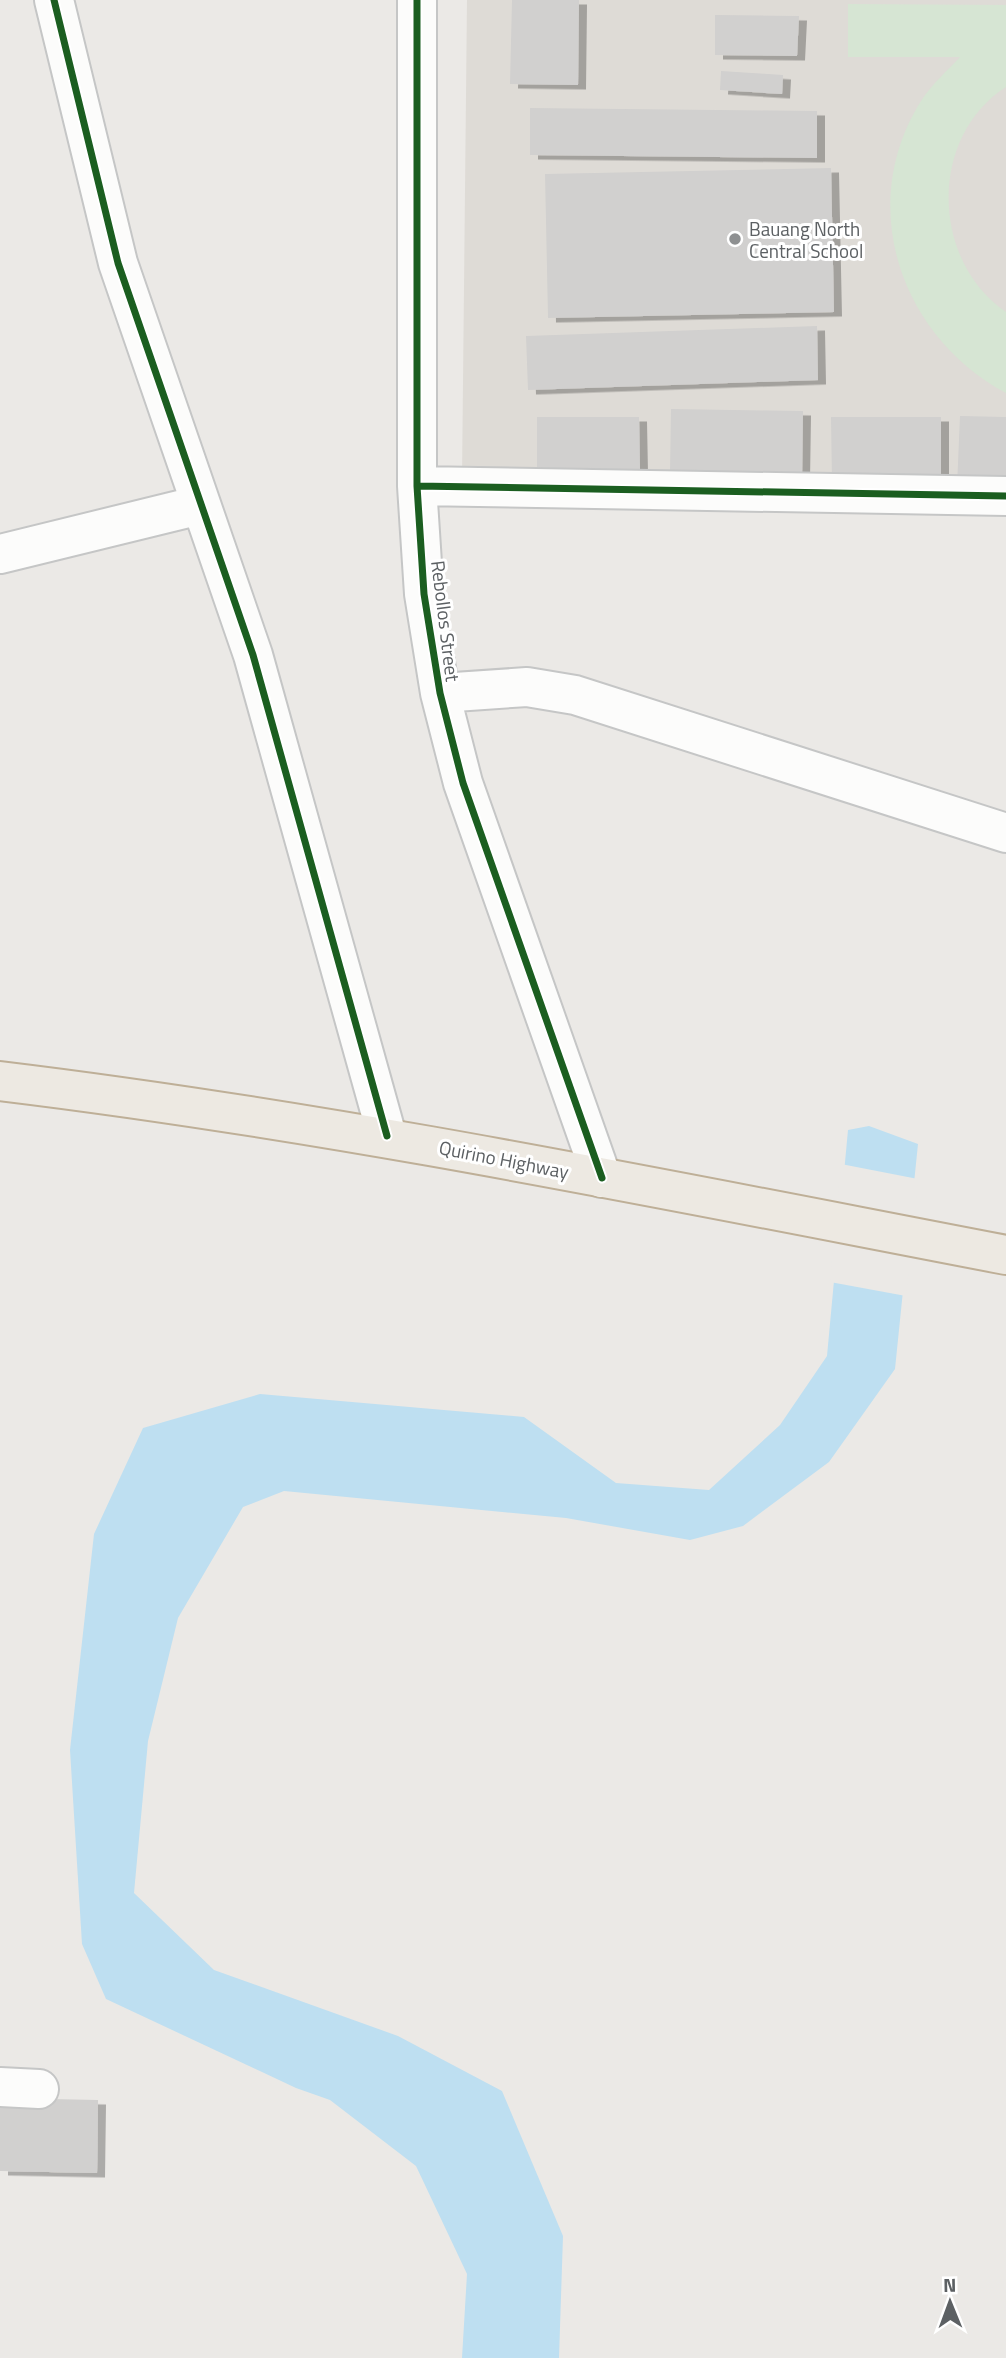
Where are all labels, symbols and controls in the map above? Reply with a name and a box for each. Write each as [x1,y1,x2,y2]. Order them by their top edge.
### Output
place label: Bauang North Central School [749,214,863,265]
marker: Bauang North Central School [727,231,743,247]
street label: Rebollos Street [424,559,468,684]
street label: Quirino Highway [437,1132,571,1186]
north arrow [915,2267,985,2337]
text: N [943,2270,957,2299]

